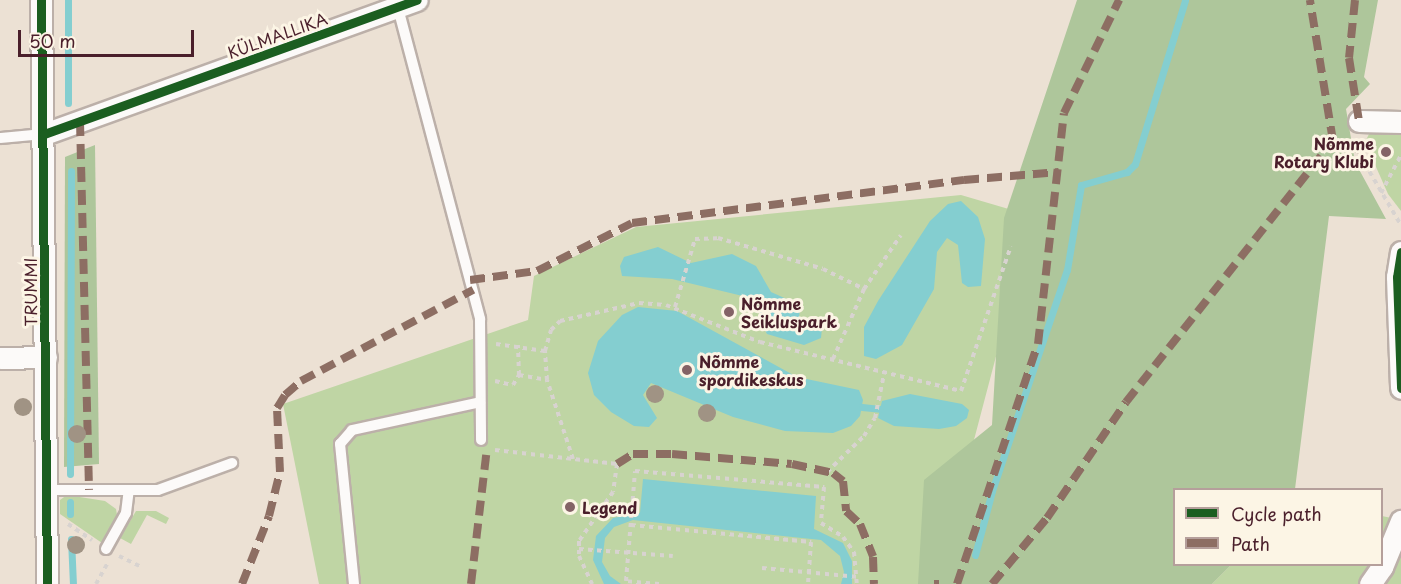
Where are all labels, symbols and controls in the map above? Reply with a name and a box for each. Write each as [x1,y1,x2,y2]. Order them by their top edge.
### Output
street label: KÜLMALLIKA [224,8,330,62]
scale bar [21,18,196,56]
text: 50 m [29,27,76,54]
place label: Nõmme Rotary Klubi [1273,133,1374,171]
marker: Nõmme Rotary Klubi [1379,145,1393,159]
street label: TRUMMI [20,258,40,326]
place label: Nõmme Seikluspark [741,293,837,331]
marker: Nõmme Seikluspark [722,305,736,319]
place label: Nõmme spordikeskus [699,351,804,389]
marker: Nõmme spordikeskus [680,363,694,377]
legend [1173,488,1383,566]
place label: Legend [582,497,637,517]
marker: Legend [563,500,577,514]
text: Cycle path [1231,500,1322,527]
text: Path [1231,530,1270,557]

